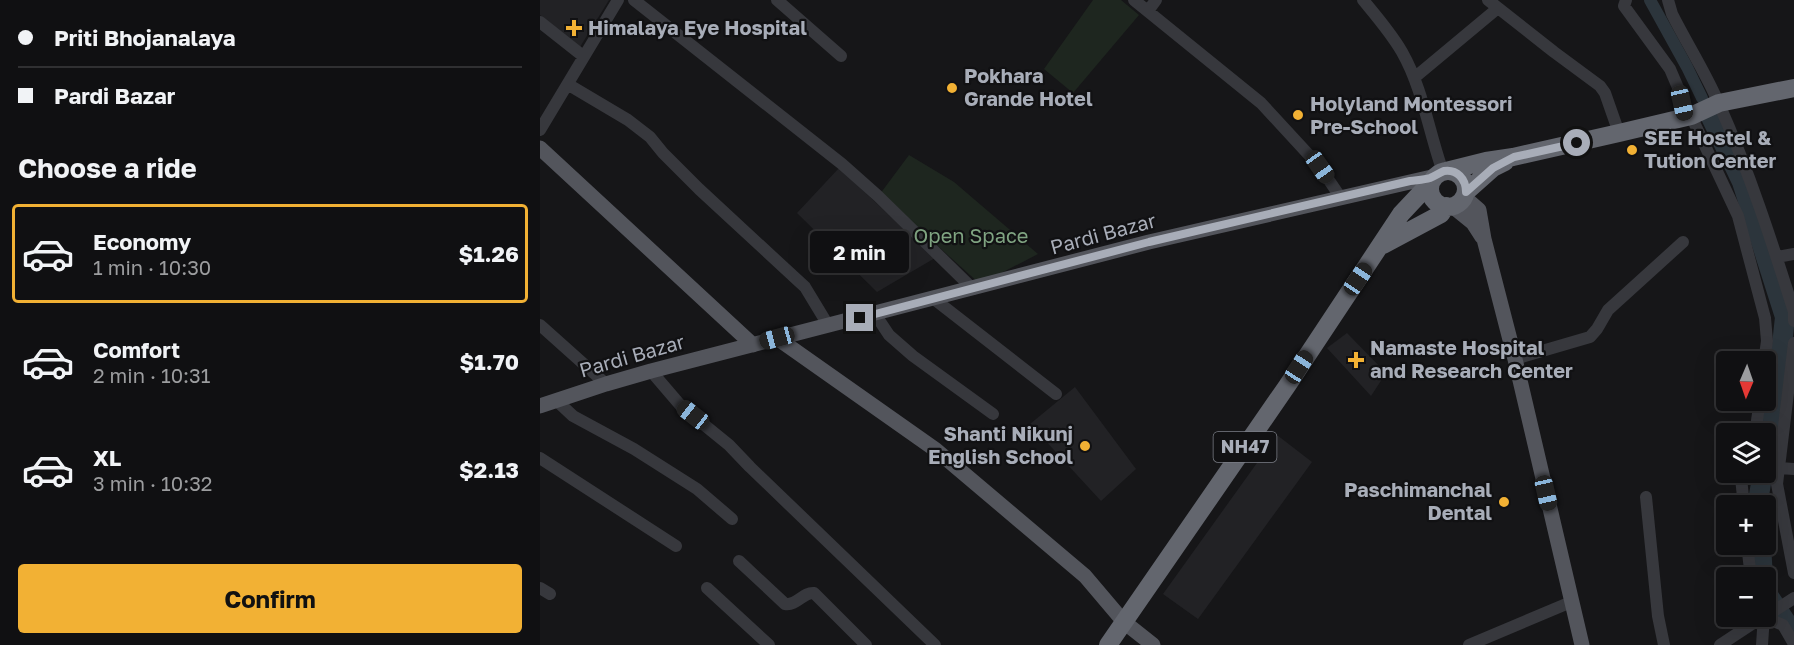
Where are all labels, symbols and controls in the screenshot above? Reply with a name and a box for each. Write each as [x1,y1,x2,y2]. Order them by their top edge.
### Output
place label: Himalaya Eye Hospital [588,15,807,39]
marker: Himalaya Eye Hospital [565,19,583,37]
text: Priti Bhojanalaya [54,24,236,51]
place label: Pokhara Grande Hotel [964,63,1093,110]
marker: Pokhara Grande Hotel [945,81,959,95]
text: Pardi Bazar [54,82,175,109]
car [1669,83,1695,123]
place label: Holyland Montessori Pre-School [1310,91,1513,138]
marker: Holyland Montessori Pre-School [1291,108,1305,122]
place label: SEE Hostel & Tution Center [1644,125,1777,172]
route start [1563,129,1590,156]
marker: SEE Hostel & Tution Center [1625,143,1639,157]
car [1302,147,1338,187]
text: Choose a ride [18,152,197,184]
street label: Pardi Bazar [1047,207,1158,259]
park label: Open Space [914,223,1028,247]
icon: car [21,227,75,281]
text: Economy [93,228,191,255]
callout: 2 min [810,231,910,273]
text: $1.26 [458,240,519,267]
text: 2 min [833,240,886,264]
text: 1 min · 10:30 [93,255,211,279]
car [1340,259,1376,299]
route end [846,304,873,331]
car [757,325,797,351]
street label: Pardi Bazar [576,329,687,382]
icon: car [21,335,75,389]
place label: Namaste Hospital and Research Center [1370,335,1573,382]
text: Comfort [93,336,180,363]
car [1282,347,1316,387]
text: $1.70 [460,348,519,375]
marker: Namaste Hospital and Research Center [1347,351,1365,369]
north arrow [1716,351,1776,411]
map controls [1716,351,1776,627]
text: 2 min · 10:31 [93,363,210,387]
car [673,397,713,433]
place label: Shanti Nikunj English School [928,421,1073,468]
button: layers [1716,423,1776,483]
road number: NH47 [1214,432,1276,462]
marker: Shanti Nikunj English School [1078,439,1092,453]
icon: car [21,443,75,497]
text: XL [93,444,121,471]
text: $2.13 [459,456,519,483]
text: 3 min · 10:32 [93,471,212,495]
car [1533,473,1559,513]
place label: Paschimanchal Dental [1344,477,1492,524]
marker: Paschimanchal Dental [1497,495,1511,509]
button: + [1716,495,1776,555]
button: Confirm [18,564,522,633]
button: − [1716,567,1776,627]

